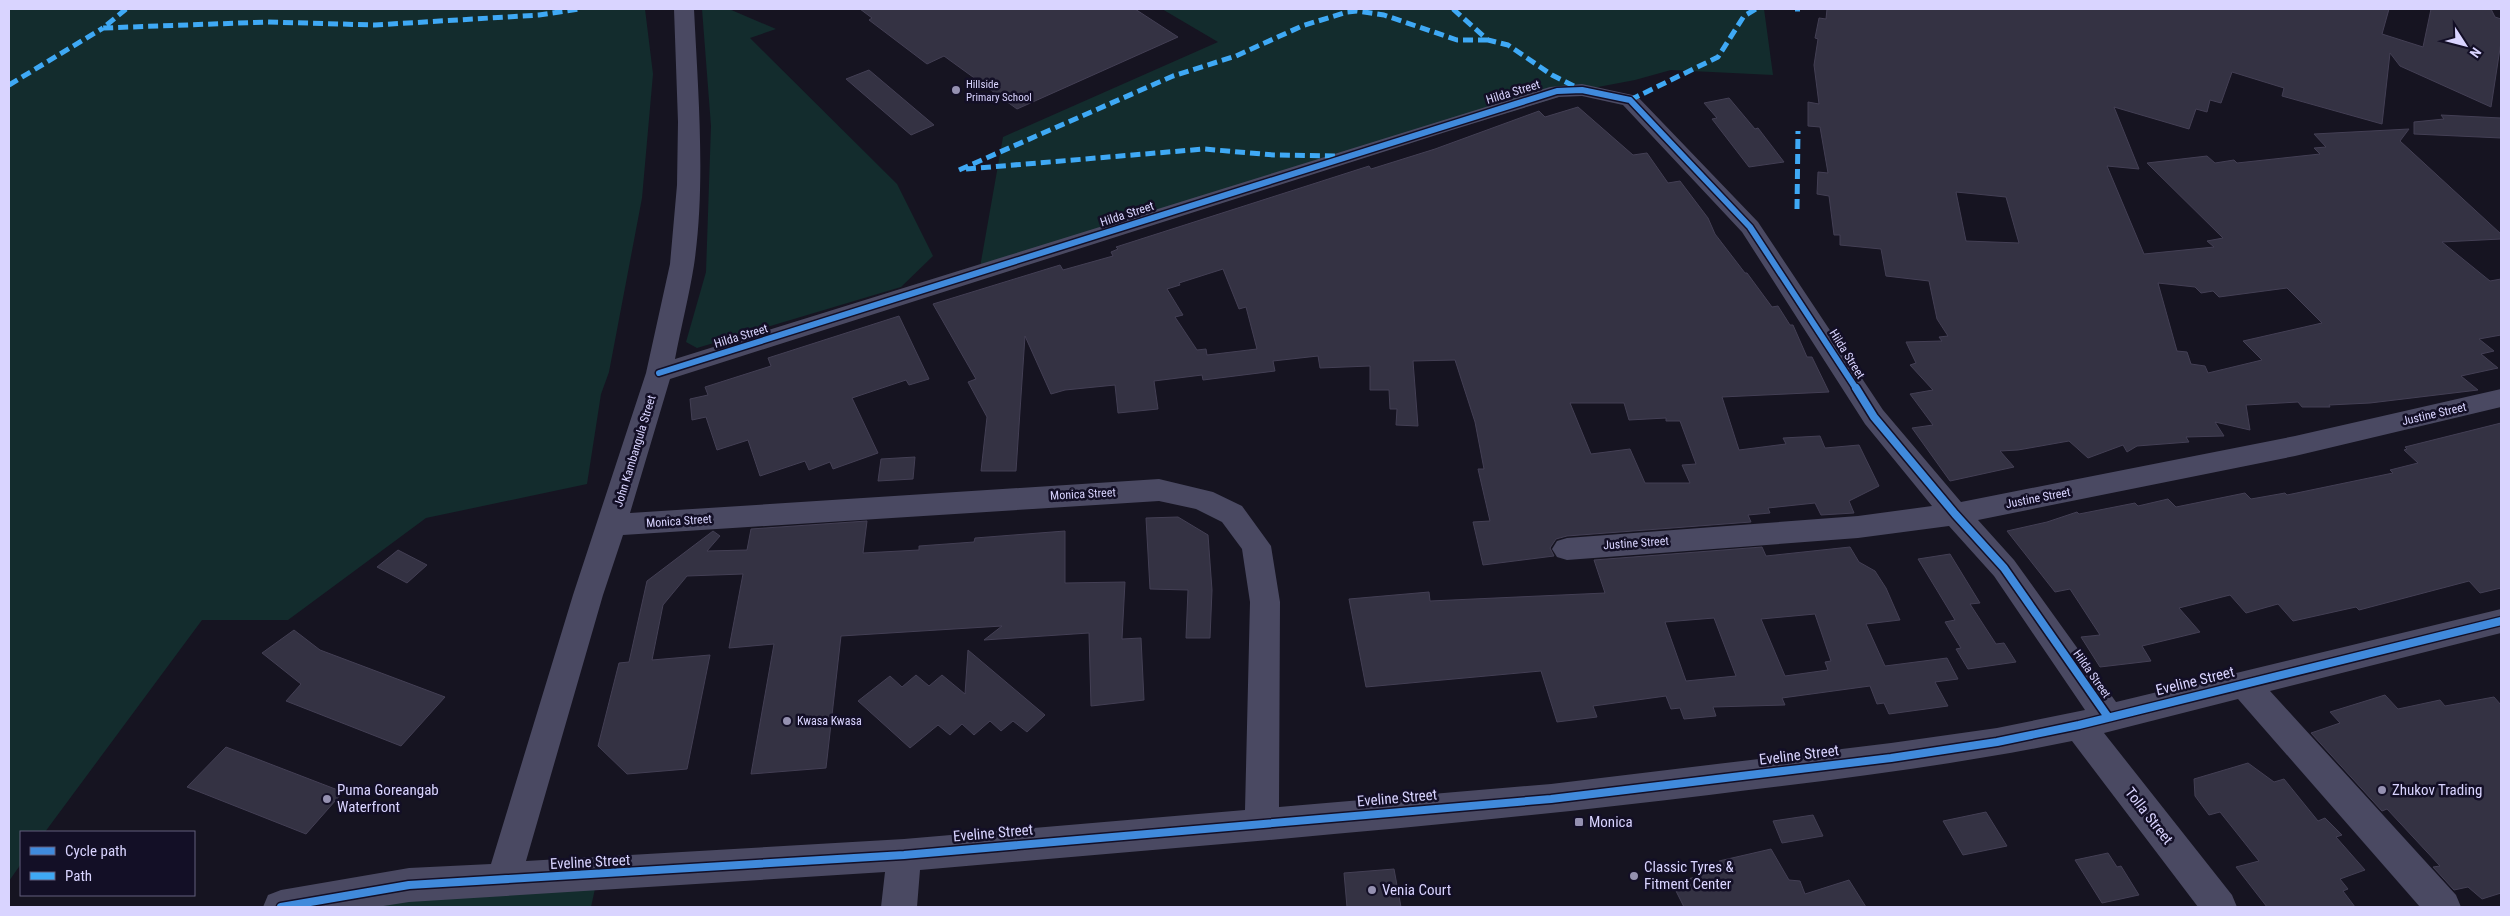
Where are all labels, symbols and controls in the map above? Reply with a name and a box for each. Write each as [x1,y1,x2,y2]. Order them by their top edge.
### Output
north arrow [2440,20,2490,70]
text: N [2467,44,2485,61]
street label: Hilda Street [1484,77,1542,107]
place label: Hillside Primary School [966,78,1032,104]
marker: Hillside Primary School [950,84,962,96]
street label: Hilda Street [1098,199,1156,229]
street label: Hilda Street [712,321,770,351]
street label: Hilda Street [1826,327,1868,382]
street label: John Kambangula Street [611,393,659,509]
street label: Justine Street [2400,400,2468,428]
street label: Monica Street [1050,485,1117,503]
street label: Justine Street [2004,485,2072,511]
street label: Monica Street [646,512,713,530]
street label: Justine Street [1603,534,1670,552]
street label: Hilda Street [2070,647,2114,701]
street label: Eveline Street [2154,663,2236,699]
place label: Kwasa Kwasa [797,714,862,728]
marker: Kwasa Kwasa [781,715,793,727]
street label: Eveline Street [1758,741,1840,769]
place label: Puma Goreangab Waterfront [337,781,439,816]
place label: Zhukov Trading [2392,781,2482,799]
street label: Tolla Street [2121,784,2177,848]
marker: Zhukov Trading [2376,784,2388,796]
street label: Eveline Street [1356,786,1438,810]
marker: Puma Goreangab Waterfront [321,793,333,805]
place label: Monica [1589,813,1633,831]
marker: Monica [1573,816,1585,828]
street label: Eveline Street [952,821,1034,845]
legend [20,831,195,896]
text: Cycle path [65,842,127,860]
street label: Eveline Street [549,851,631,873]
place label: Classic Tyres & Fitment Center [1644,858,1735,893]
text: Path [65,867,92,885]
marker: Classic Tyres & Fitment Center [1628,870,1640,882]
place label: Venia Court [1382,881,1451,899]
marker: Venia Court [1366,884,1378,896]

